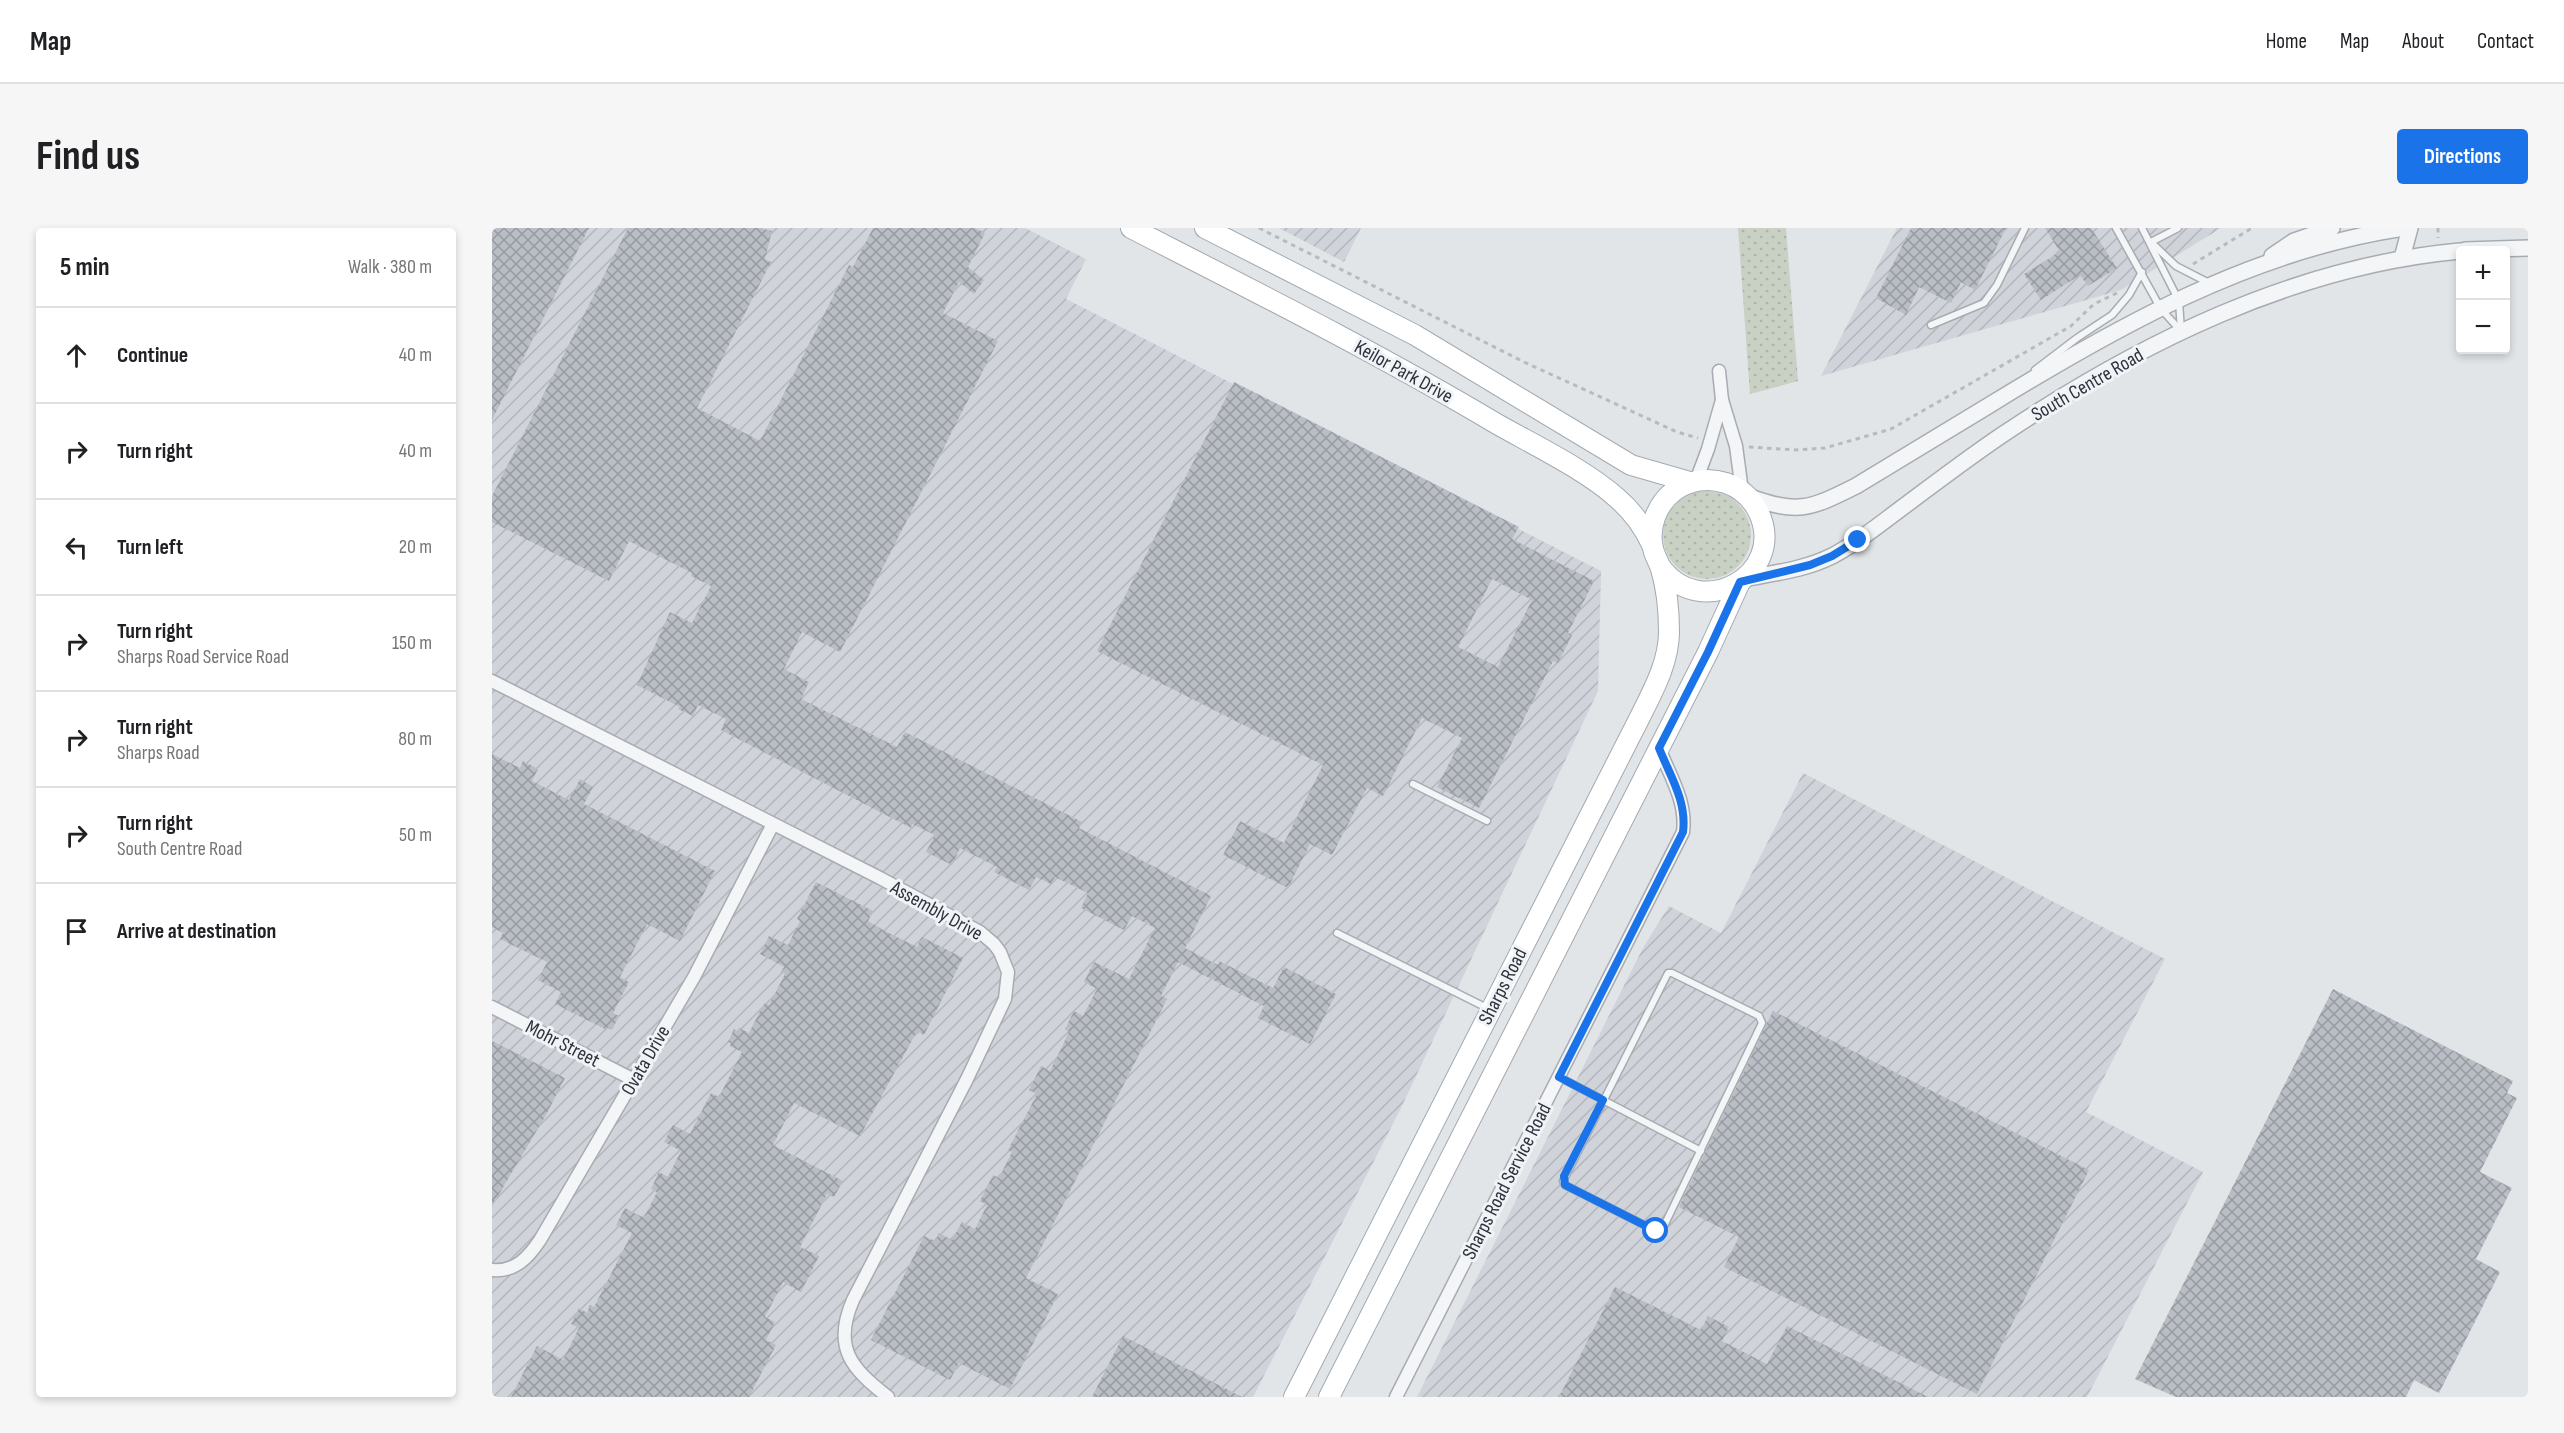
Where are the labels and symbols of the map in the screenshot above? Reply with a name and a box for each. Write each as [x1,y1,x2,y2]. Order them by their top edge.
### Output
street label: Keilor Park Drive [1350,335,1457,409]
street label: South Centre Road [2027,343,2148,427]
route end [1844,526,1870,552]
street label: Assembly Drive [885,875,987,946]
street label: Sharps Road [1473,944,1532,1029]
street label: Mohr Street [522,1015,604,1073]
street label: Ovata Drive [616,1021,675,1100]
street label: Sharps Road Service Road [1457,1099,1557,1264]
route start [1642,1217,1668,1243]

